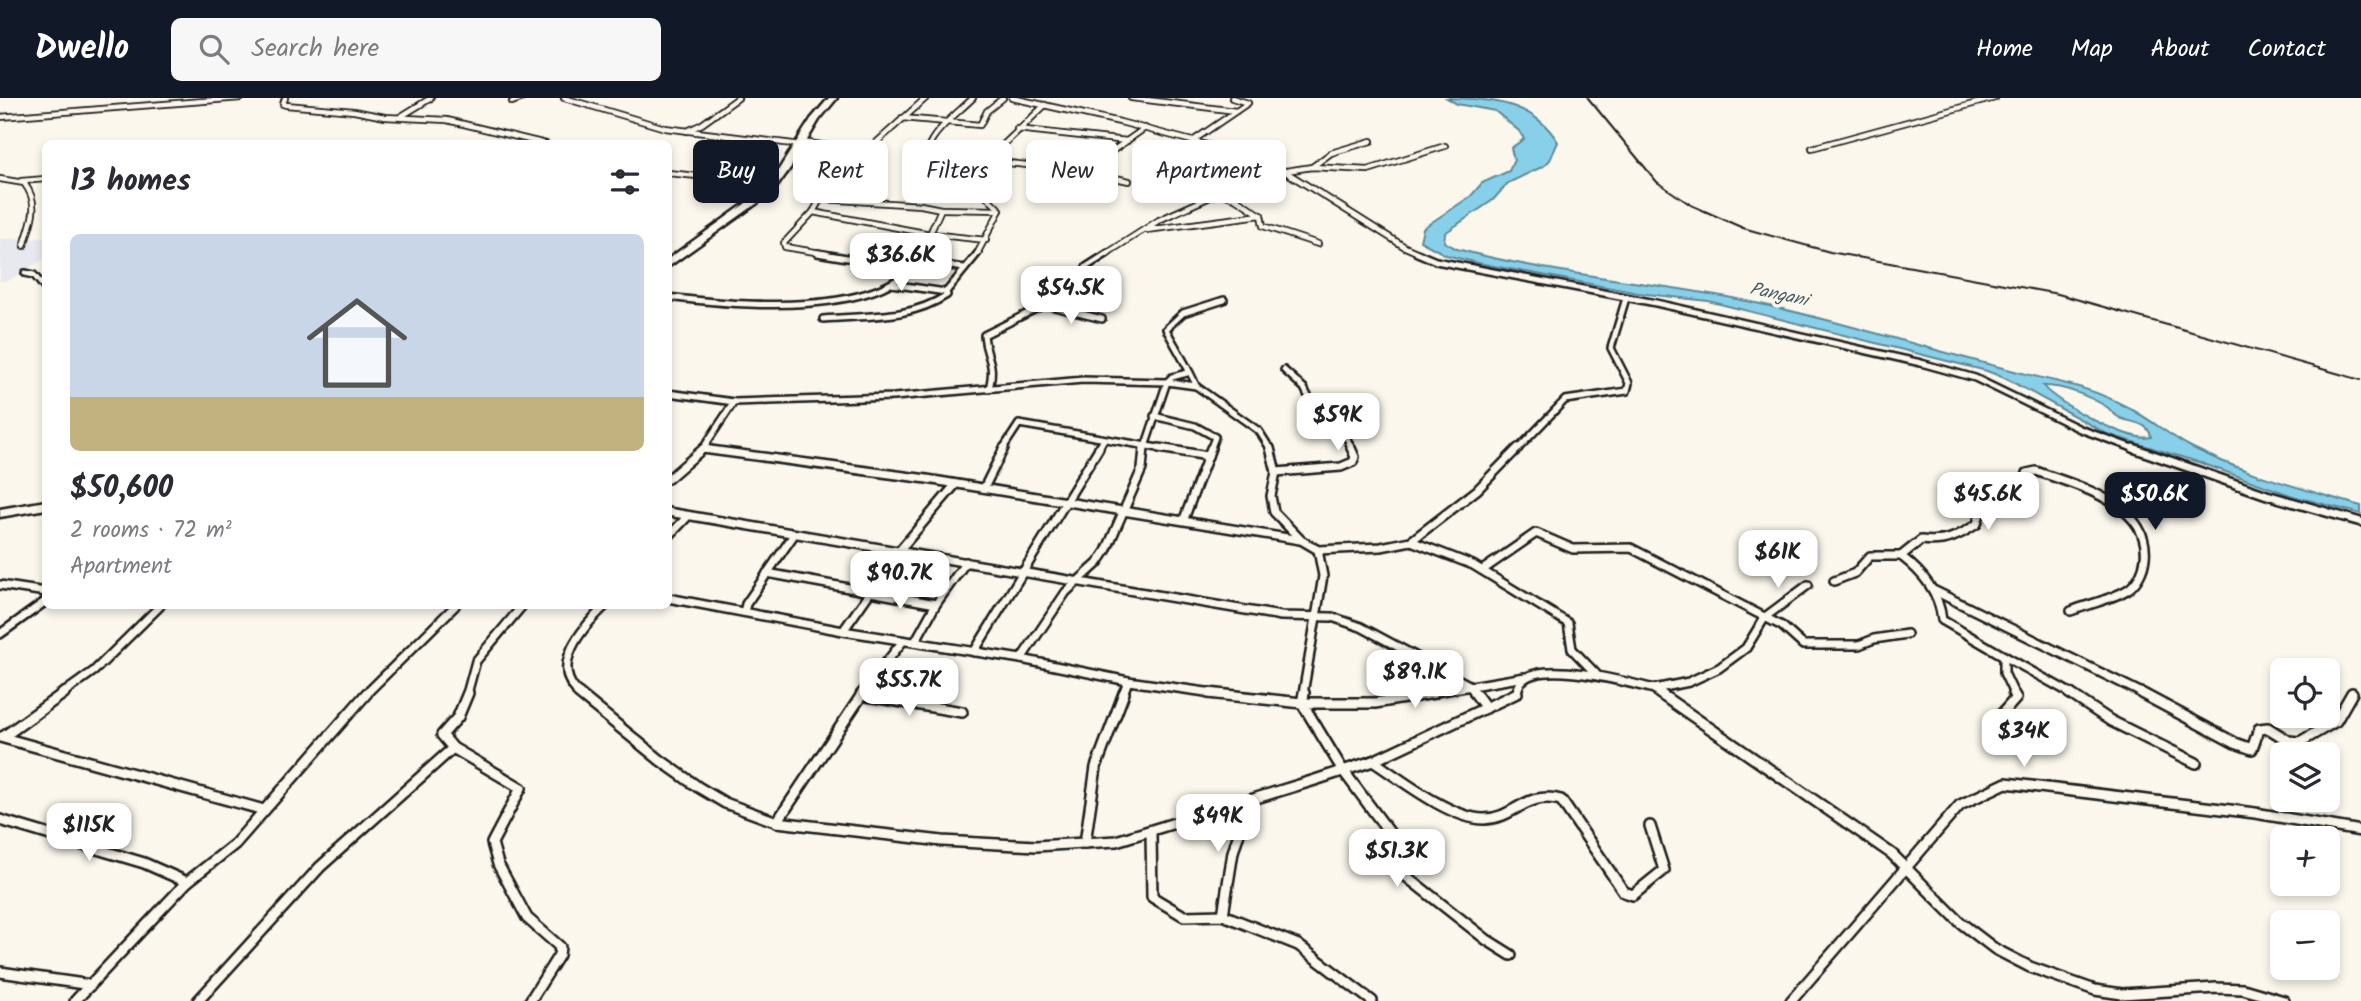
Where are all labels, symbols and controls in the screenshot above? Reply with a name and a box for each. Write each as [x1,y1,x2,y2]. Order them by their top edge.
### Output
search box [171,18,661,81]
text: Dwello [35,23,129,76]
text: Search here [251,28,379,70]
icon: search [195,30,233,68]
text: Home [1976,30,2033,69]
text: Map [2071,30,2113,69]
text: About [2151,30,2209,69]
text: Contact [2247,30,2326,69]
chip: Buy [693,140,779,203]
chip: Rent [793,140,888,203]
chip: Filters [902,140,1012,203]
chip: New [1026,140,1118,203]
chip: Apartment [1132,140,1286,203]
text: 13 homes [70,158,191,206]
icon: filters [606,163,644,201]
pin: $36.6K [844,234,958,293]
text: $36.6K [866,238,936,274]
pin: $54.5K [1014,266,1128,326]
text: $54.5K [1037,271,1105,307]
water label: Pangani [1747,275,1814,317]
icon: home [294,280,420,406]
pin: $59K [1297,394,1379,453]
text: $59K [1313,398,1363,434]
text: $50,600 [70,465,173,513]
pin: $45.6K [1931,472,2045,532]
pin: $50.6K [2098,472,2212,532]
text: $45.6K [1953,477,2023,513]
text: $50.6K [2121,477,2189,513]
text: 2 rooms · 72 m² [70,513,232,549]
pin: $61K [1737,531,1819,590]
text: $61K [1755,535,1801,571]
text: Apartment [70,549,172,585]
pin: $90.7K [843,552,957,611]
text: $90.7K [866,556,934,592]
pin: $89.1K [1358,650,1472,710]
text: $89.1K [1382,655,1448,691]
pin: $55.7K [852,658,966,718]
map controls [2270,658,2340,980]
button: locate [2270,658,2340,728]
text: $55.7K [875,663,943,699]
pin: $34K [1983,710,2065,769]
text: $34K [1998,714,2050,750]
button: layers [2270,742,2340,812]
pin: $49K [1177,794,1259,854]
text: $49K [1192,799,1244,835]
pin: $115K [40,804,138,863]
text: $115K [63,808,116,844]
button: + [2270,826,2340,896]
pin: $51.3K [1340,830,1454,889]
text: $51.3K [1365,834,1429,870]
button: − [2270,910,2340,980]

